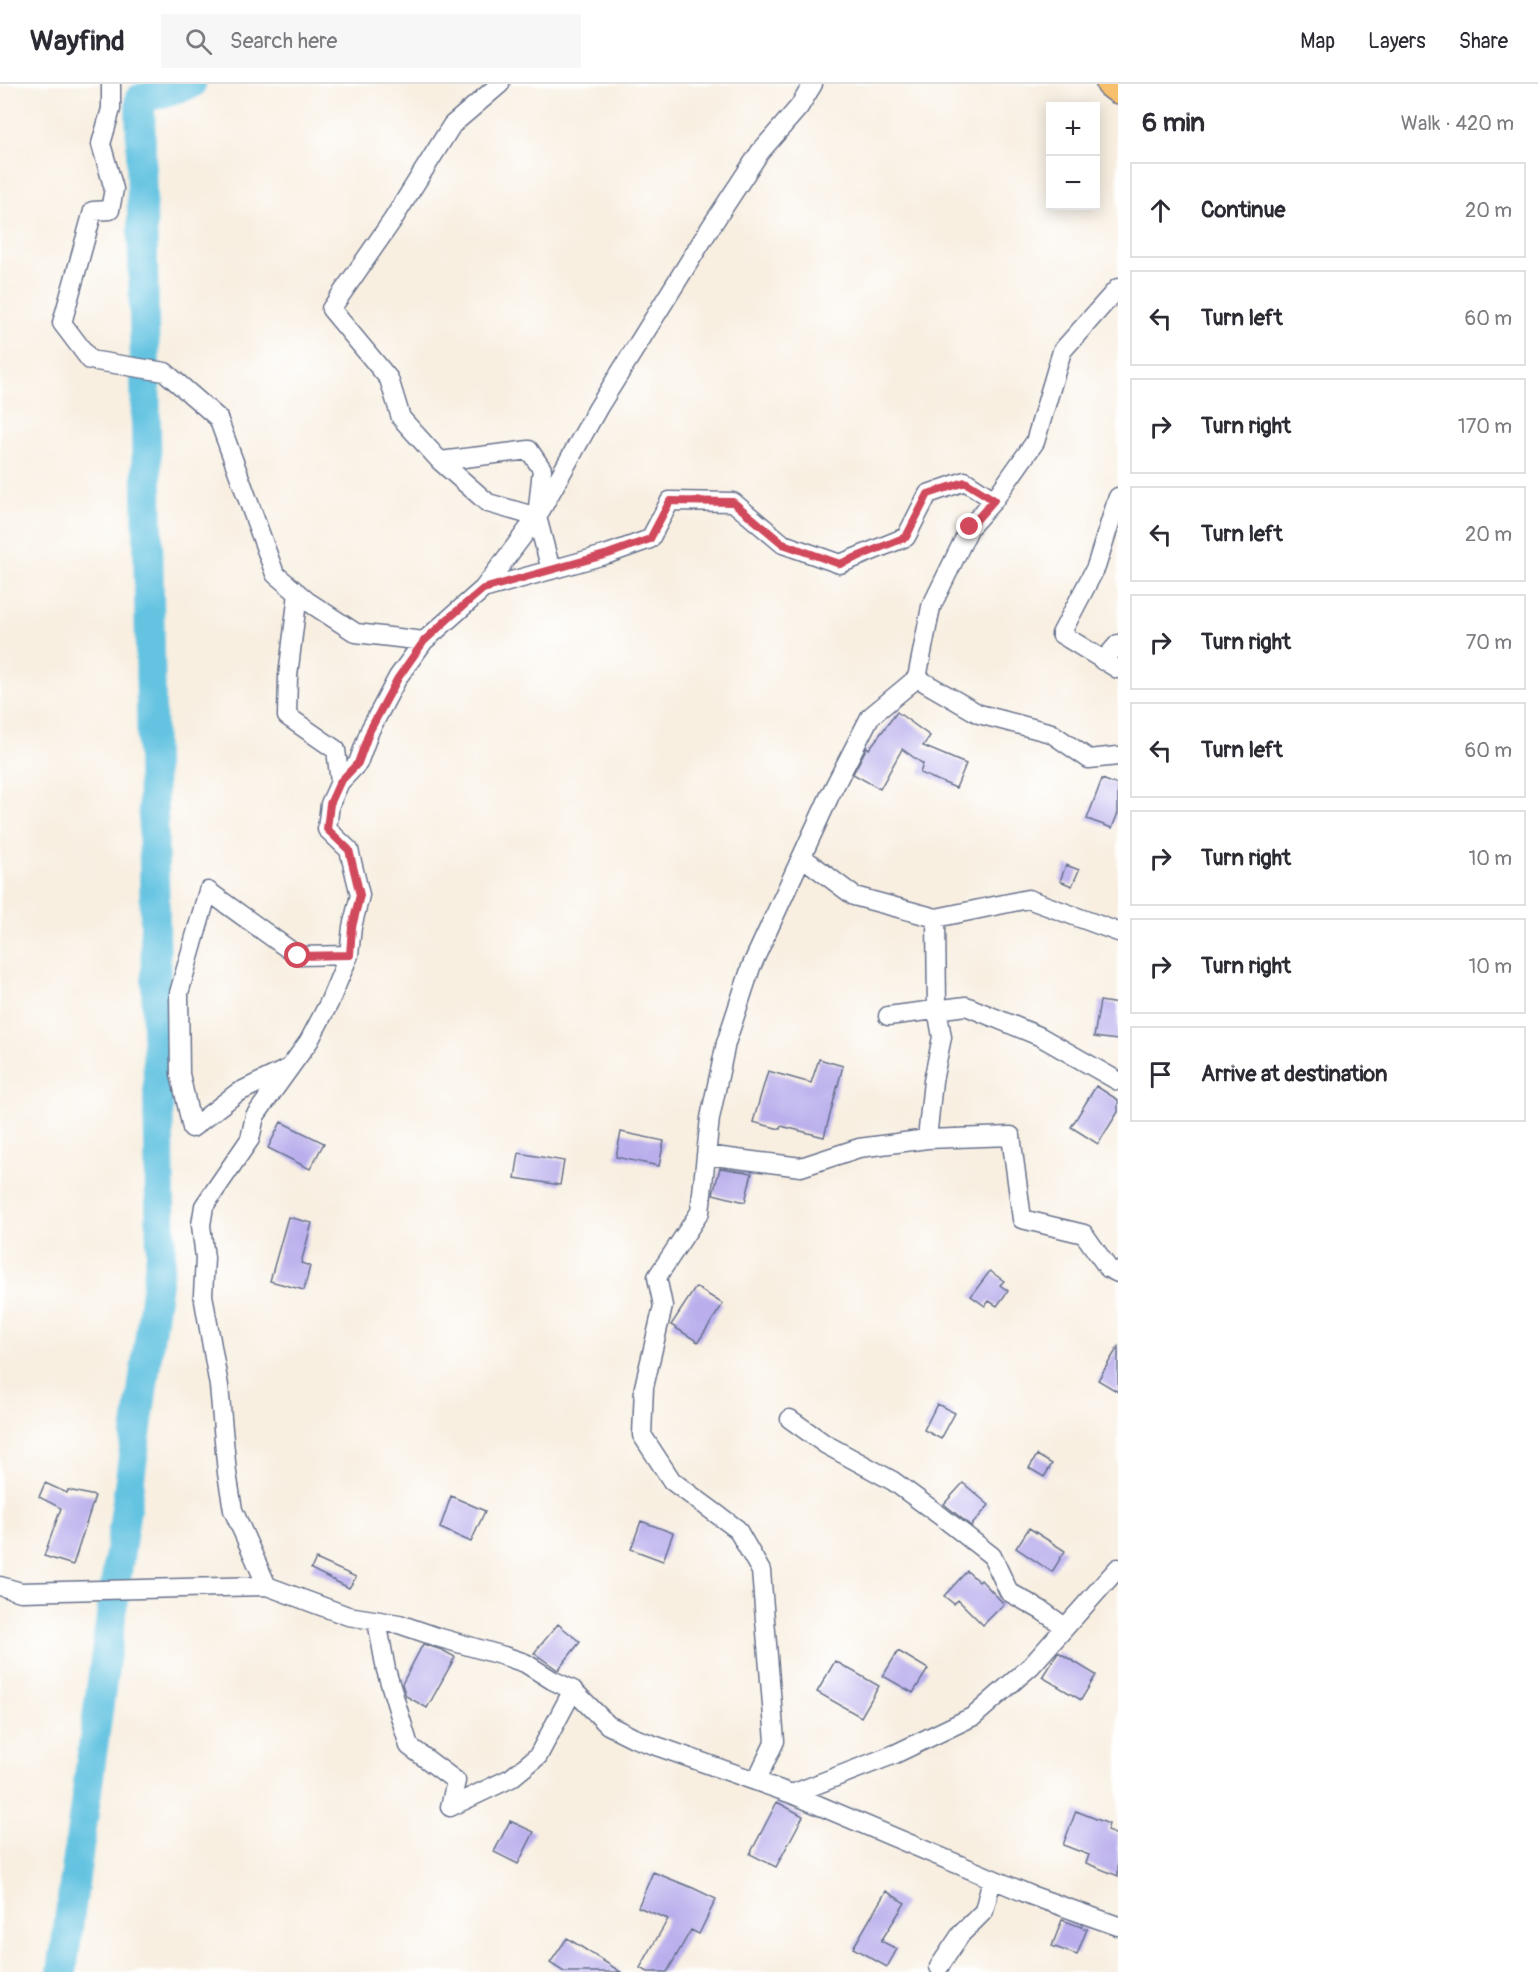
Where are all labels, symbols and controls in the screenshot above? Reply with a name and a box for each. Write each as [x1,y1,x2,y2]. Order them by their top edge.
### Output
search box [161,14,581,68]
text: Wayfind [30,24,125,59]
icon: search [182,25,215,58]
text: Search here [230,27,337,55]
text: Map [1300,28,1335,55]
text: Layers [1368,28,1426,55]
text: Share [1459,28,1508,55]
map controls [1046,102,1100,210]
button: + [1046,102,1100,156]
text: 6 min [1142,107,1205,139]
text: Walk · 420 m [1401,111,1514,136]
button: − [1046,156,1100,210]
icon: ahead [1144,194,1177,227]
text: Continue [1201,196,1285,224]
text: 20 m [1465,198,1512,223]
icon: left [1144,302,1177,335]
text: Turn left [1201,304,1283,332]
text: 60 m [1465,306,1512,331]
icon: right [1144,410,1177,443]
text: Turn right [1201,412,1291,440]
text: 170 m [1458,414,1512,439]
route end [956,513,982,539]
icon: left [1144,518,1177,551]
text: Turn left [1201,520,1283,548]
text: 20 m [1465,522,1512,547]
icon: right [1144,626,1177,659]
text: Turn right [1201,628,1291,656]
text: 70 m [1466,630,1512,655]
icon: left [1144,734,1177,767]
text: Turn left [1201,736,1283,764]
text: 60 m [1465,738,1512,763]
icon: right [1144,842,1177,875]
text: Turn right [1201,844,1291,872]
text: 10 m [1468,846,1512,871]
route start [284,942,310,968]
icon: right [1144,950,1177,983]
text: Turn right [1201,952,1291,980]
text: 10 m [1468,954,1512,979]
icon: arrive [1144,1058,1177,1091]
text: Arrive at destination [1201,1060,1387,1088]

